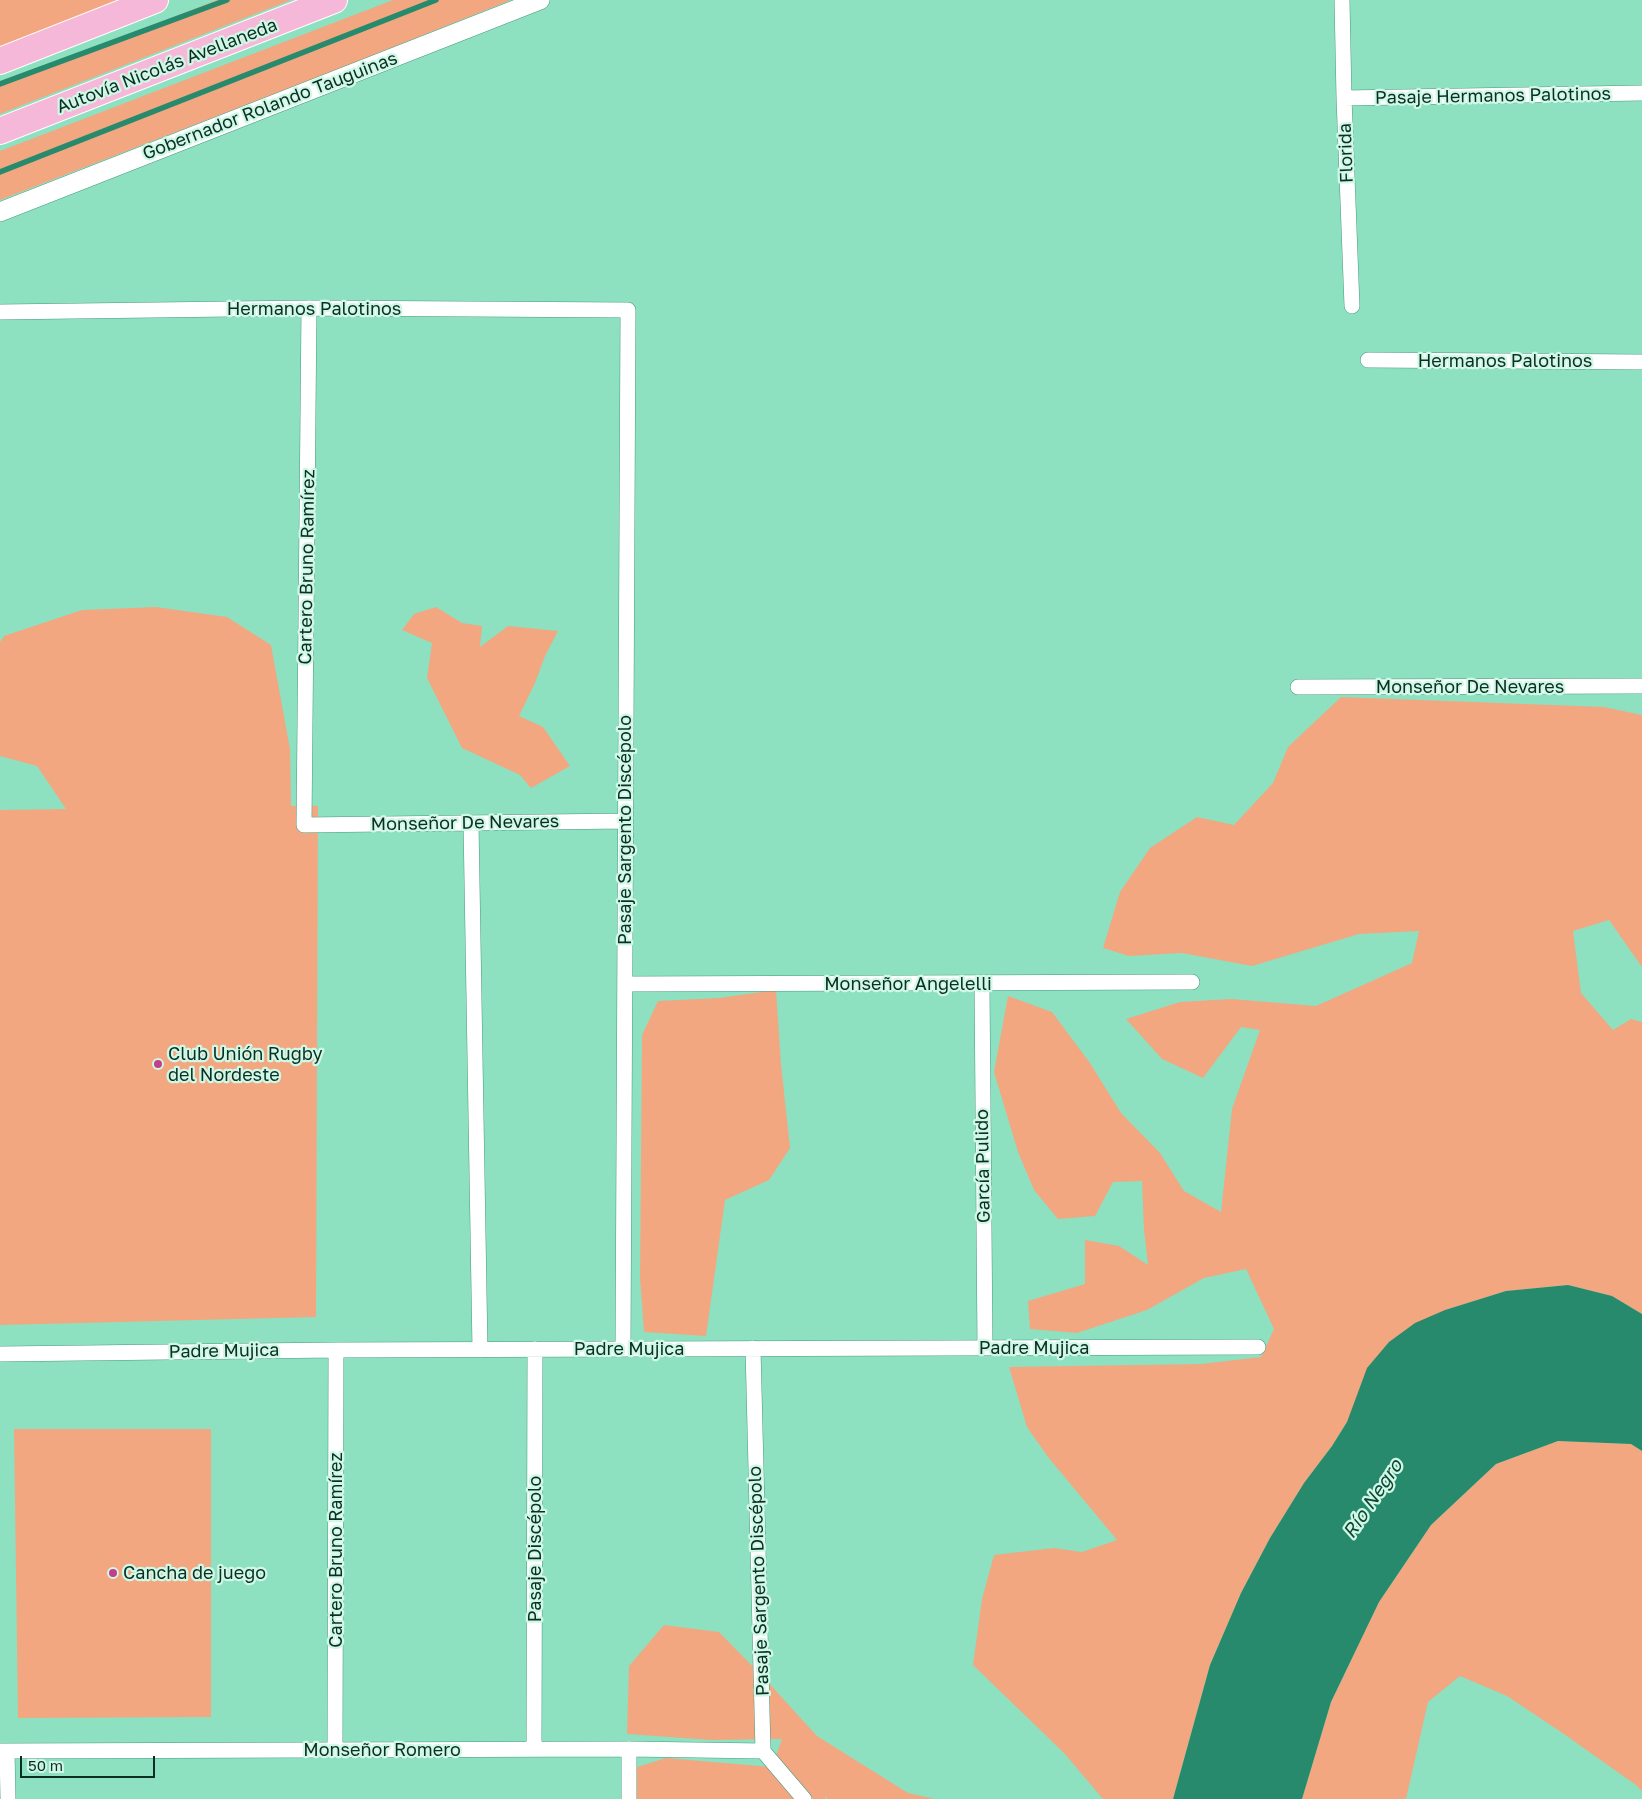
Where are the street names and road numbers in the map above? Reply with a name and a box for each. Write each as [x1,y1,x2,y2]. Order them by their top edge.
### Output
street label: Autovía Nicolás Avellaneda [54,14,280,118]
street label: Gobernador Rolando Tauguinas [140,47,400,165]
street label: Pasaje Hermanos Palotinos [1375,83,1611,109]
street label: Florida [1334,123,1358,183]
street label: Hermanos Palotinos [227,298,401,320]
street label: Hermanos Palotinos [1418,350,1592,372]
street label: Cartero Bruno Ramírez [294,469,320,665]
street label: Monseñor De Nevares [1376,676,1564,698]
street label: Pasaje Sargento Discépolo [614,715,636,945]
street label: Monseñor De Nevares [371,811,559,835]
street label: Monseñor Angelelli [824,973,992,995]
street label: García Pulido [971,1109,995,1223]
street label: Padre Mujica [979,1337,1089,1359]
street label: Padre Mujica [574,1338,684,1360]
street label: Padre Mujica [169,1339,279,1363]
street label: Cartero Bruno Ramírez [325,1452,347,1648]
street label: Pasaje Sargento Discépolo [744,1466,774,1696]
street label: Pasaje Discépolo [524,1476,546,1622]
street label: Monseñor Romero [303,1739,461,1761]

